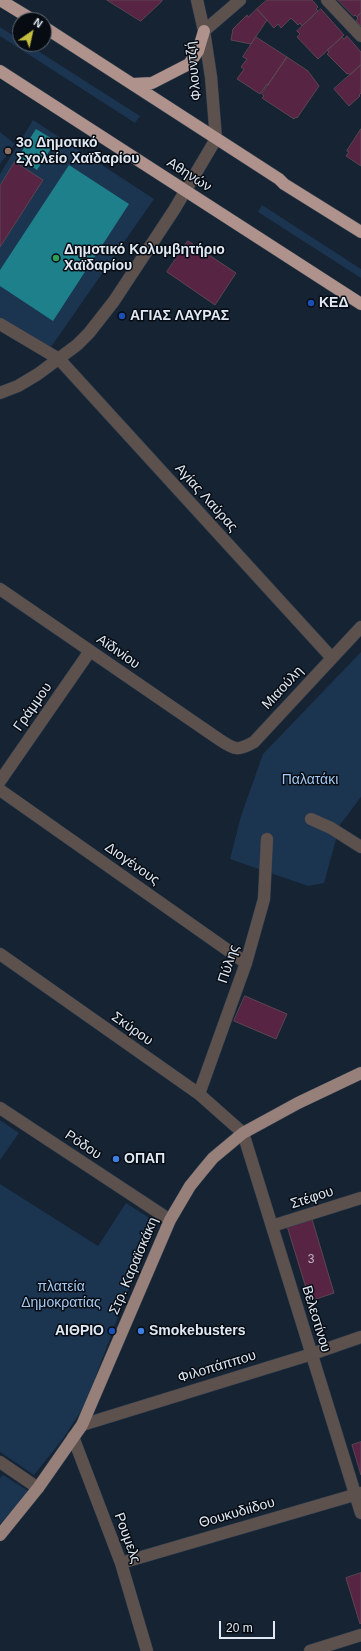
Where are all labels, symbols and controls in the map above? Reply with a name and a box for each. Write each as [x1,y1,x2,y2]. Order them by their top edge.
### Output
north arrow [12,12,52,52]
text: N [31,16,45,30]
street label: Φλουντζή [183,41,205,101]
place label: 3ο Δημοτικό Σχολείο Χαϊδαρίου [16,135,139,168]
marker: 3ο Δημοτικό Σχολείο Χαϊδαρίου [3,146,13,156]
street label: Αθηνών [164,154,214,196]
place label: Δημοτικό Κολυμβητήριο Χαϊδαρίου [64,242,225,274]
marker: Δημοτικό Κολυμβητήριο Χαϊδαρίου [51,253,61,263]
place label: ΚΕΔ [319,295,349,311]
marker: ΚΕΔ [306,298,316,308]
place label: ΑΓΙΑΣ ΛΑΥΡΑΣ [130,308,229,324]
marker: ΑΓΙΑΣ ΛΑΥΡΑΣ [117,311,127,321]
street label: Αγίας Λαύρας [171,460,241,536]
street label: Αϊδινίου [93,631,143,673]
street label: Μιαούλη [259,663,307,713]
street label: Γράμμου [10,680,56,734]
park label: Παλατάκι [282,772,338,788]
street label: Διογένους [102,839,162,889]
street label: Πύλης [215,943,243,985]
street label: Σκύρου [108,1009,156,1049]
street label: Ρόδου [62,1127,104,1163]
place label: ΟΠΑΠ [124,1151,165,1167]
marker: ΟΠΑΠ [111,1154,121,1164]
street label: Στέφου [288,1183,336,1213]
street label: Στρ. Καραϊσκάκη [106,1215,162,1317]
house number: 3 [308,1253,314,1267]
park label: πλατεία Δημοκρατίας [21,1279,101,1312]
street label: Βελεστίνου [298,1284,334,1354]
place label: ΑΙΘΡΙΟ [55,1323,104,1339]
place label: Smokebusters [149,1323,245,1339]
marker: ΑΙΘΡΙΟ [107,1326,117,1336]
marker: Smokebusters [136,1326,146,1336]
street label: Φιλοπάππου [176,1347,258,1387]
street label: Θουκυδιίδου [197,1494,277,1532]
street label: Ρουμελς [110,1510,144,1566]
scale bar [221,1613,277,1639]
text: 20 m [226,1621,253,1635]

